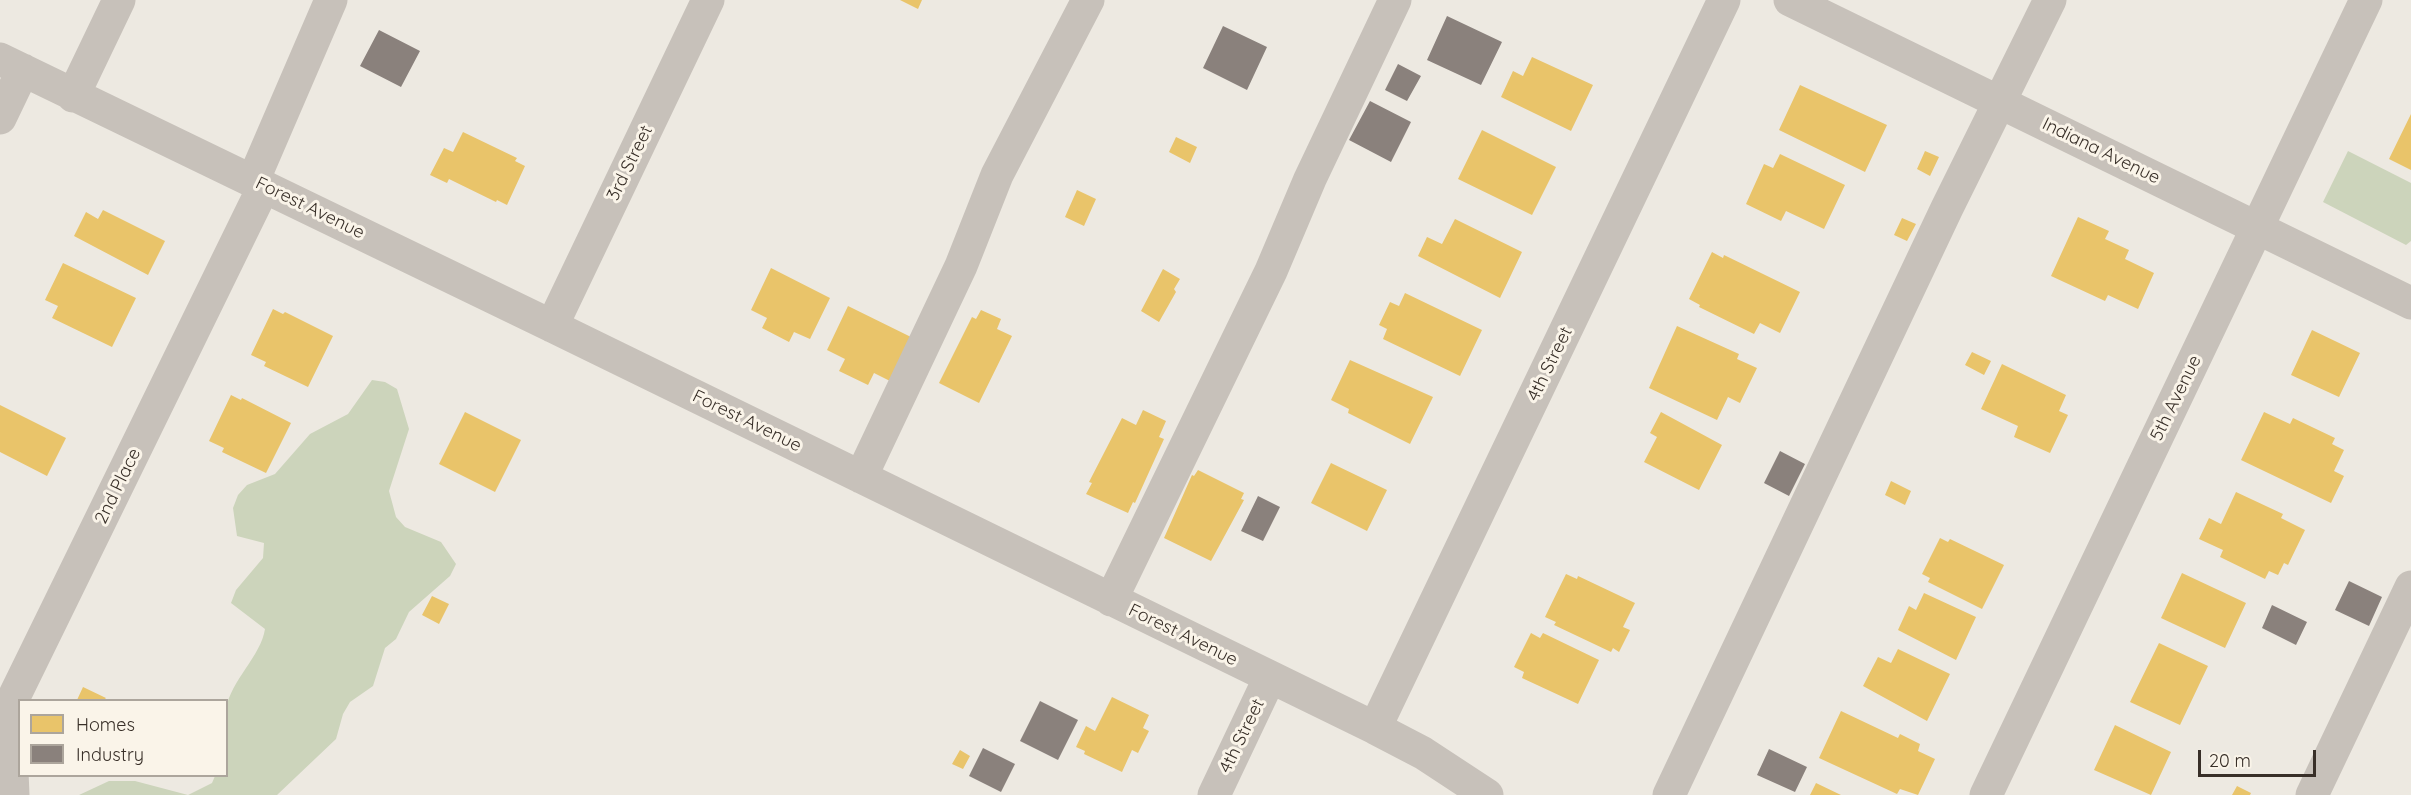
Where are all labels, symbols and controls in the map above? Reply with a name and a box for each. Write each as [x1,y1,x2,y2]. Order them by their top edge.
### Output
street label: Indiana Avenue [2039,113,2163,189]
street label: 3rd Street [603,122,657,204]
street label: Forest Avenue [252,172,368,244]
street label: 4th Street [1523,323,1577,405]
street label: 5th Avenue [2146,352,2206,444]
street label: Forest Avenue [689,385,805,457]
street label: 2nd Place [90,445,146,527]
street label: Forest Avenue [1125,599,1241,671]
street label: 4th Street [1215,695,1269,777]
legend [18,699,228,777]
text: Homes [76,713,135,736]
scale bar [2201,738,2320,776]
text: Industry [76,743,144,766]
text: 20 m [2209,749,2251,772]

